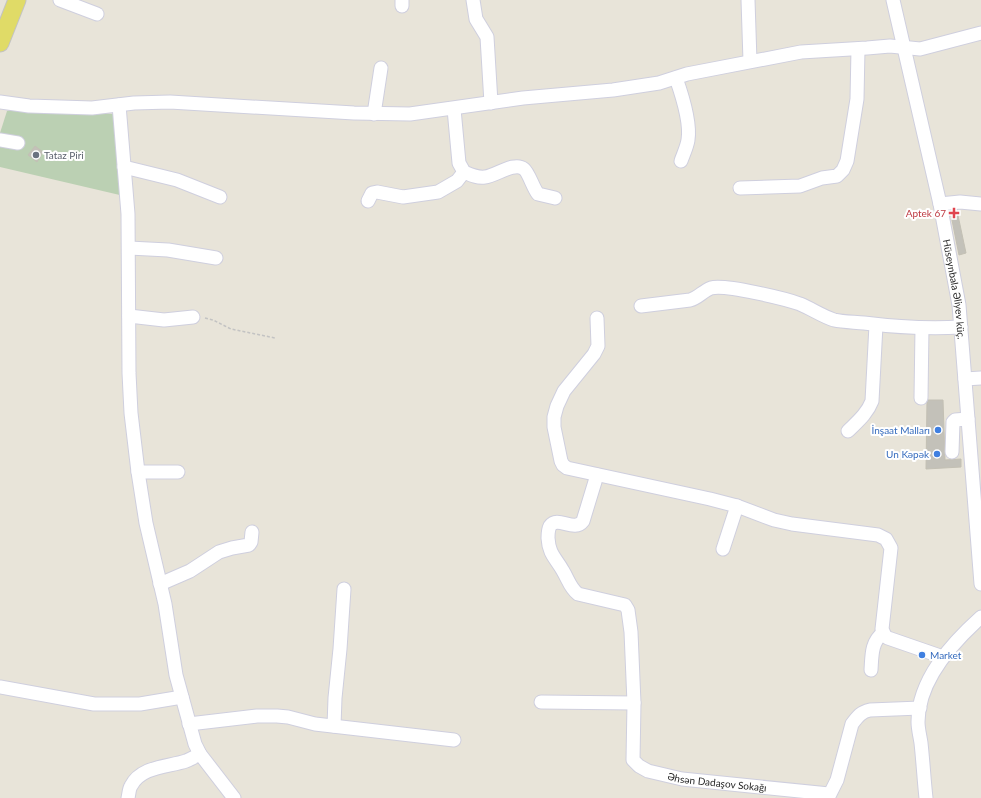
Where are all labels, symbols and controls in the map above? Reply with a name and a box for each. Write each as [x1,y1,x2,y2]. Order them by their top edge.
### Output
place label: Tataz Piri [44,149,84,161]
marker: Tataz Piri [31,150,41,160]
place label: Aptek 67 [906,207,946,219]
marker: Aptek 67 [949,208,959,218]
street label: Hüseynbala Əliyev küç. [941,238,968,340]
place label: İnşaat Malları [872,424,930,436]
marker: İnşaat Malları [933,425,943,435]
place label: Un Kəpək [886,448,930,460]
marker: Un Kəpək [932,449,942,459]
place label: Market [930,649,962,661]
marker: Market [917,650,927,660]
street label: Əhsən Dadaşov Sokağı [666,770,767,794]

